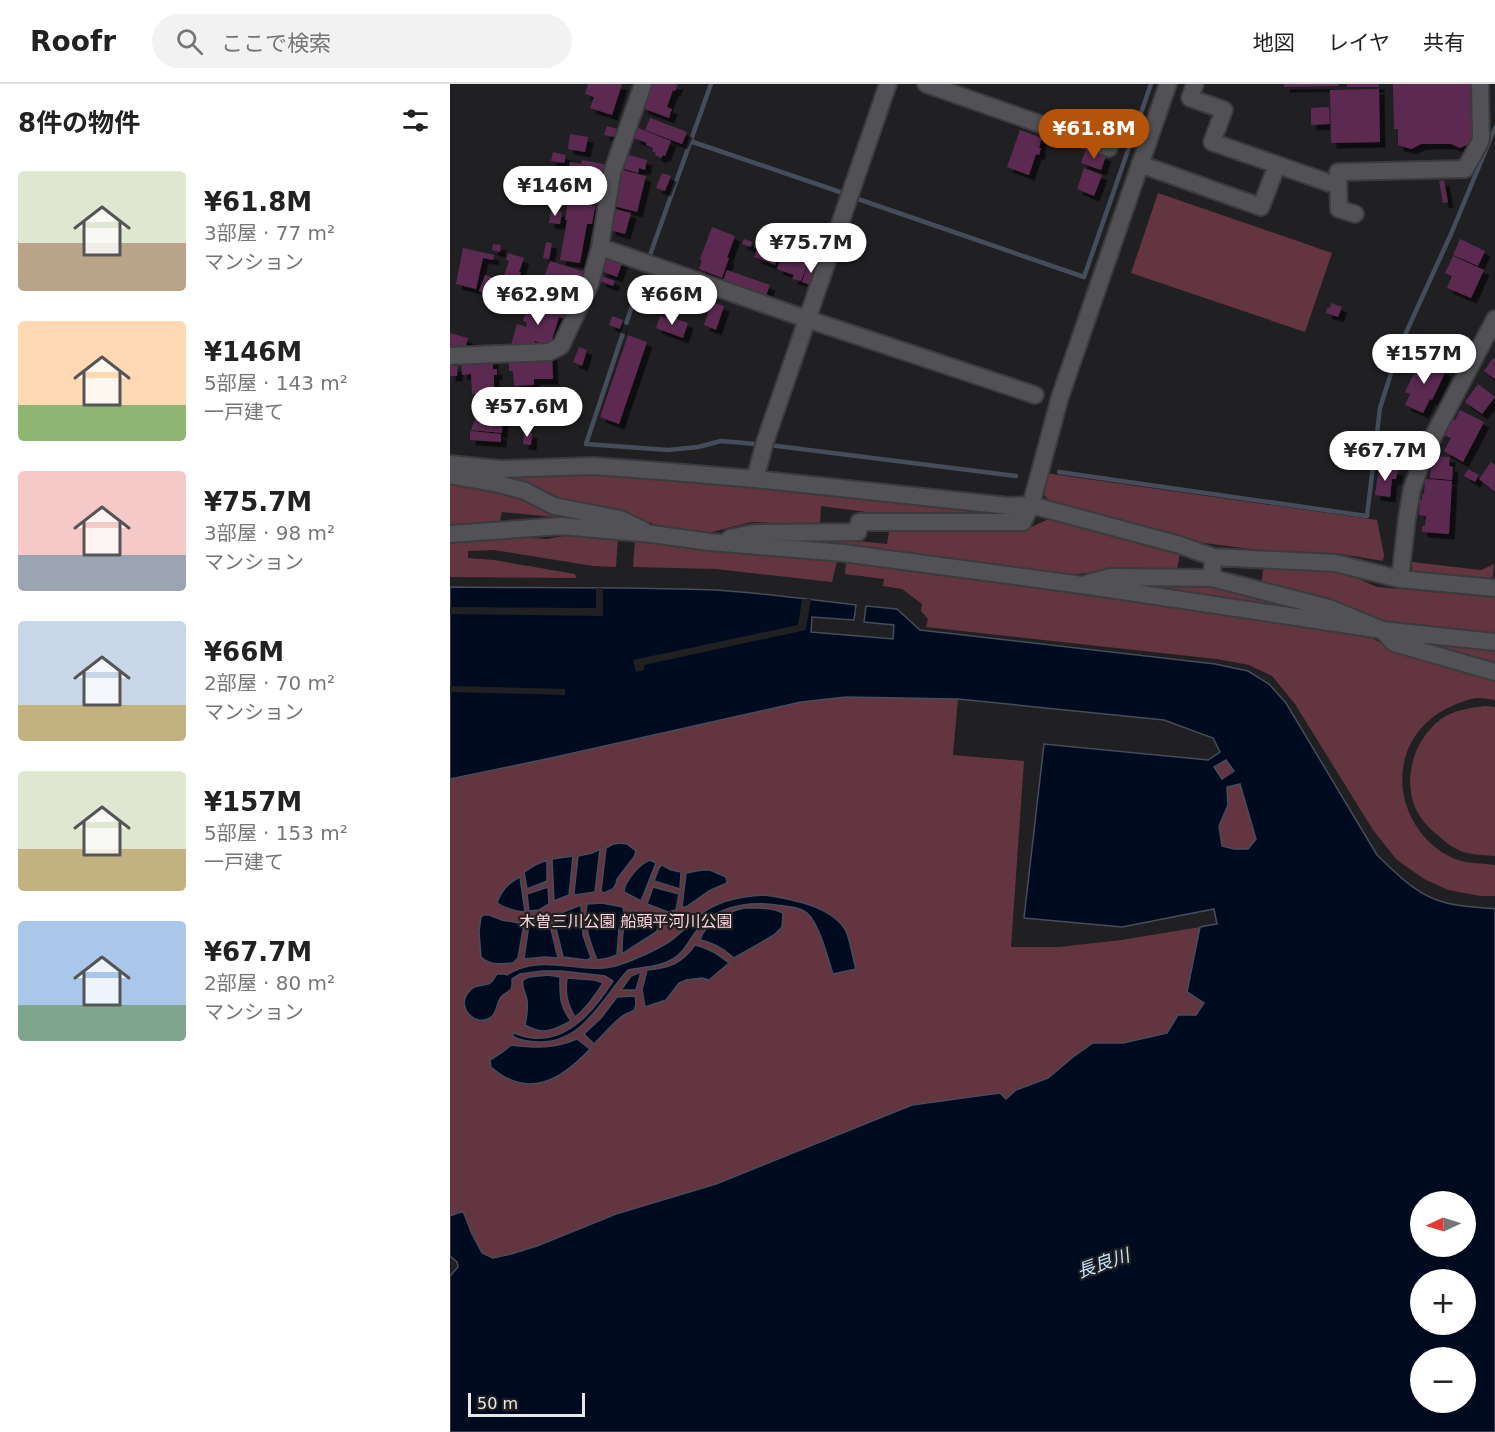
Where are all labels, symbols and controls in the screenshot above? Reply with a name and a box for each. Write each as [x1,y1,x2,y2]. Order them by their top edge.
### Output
search box [152,14,572,68]
text: Roofr [30,25,116,58]
icon: search [173,25,206,58]
text: ここで検索 [221,31,331,56]
text: 地図 [1253,31,1295,55]
text: レイヤ [1328,31,1390,55]
text: 共有 [1423,31,1465,55]
icon: filters [399,104,432,137]
text: 8件の物件 [18,108,140,138]
pin: ¥61.8M [1045,109,1143,160]
text: ¥61.8M [1052,116,1136,140]
pin: ¥146M [513,166,597,217]
text: ¥146M [517,173,593,197]
text: ¥61.8M [204,187,312,217]
icon: home [66,195,138,267]
text: 3部屋 · 77 m² [204,221,335,245]
pin: ¥75.7M [762,223,860,274]
text: ¥75.7M [769,230,853,254]
text: マンション [204,250,304,274]
pin: ¥62.9M [489,275,587,326]
pin: ¥66M [636,275,708,326]
text: ¥62.9M [496,282,580,306]
text: ¥66M [641,282,703,306]
pin: ¥157M [1382,334,1466,385]
text: ¥146M [204,337,302,367]
text: ¥157M [1386,341,1462,365]
icon: home [66,345,138,417]
text: 5部屋 · 143 m² [204,371,348,395]
pin: ¥57.6M [478,387,576,438]
text: ¥57.6M [485,394,569,418]
text: 一戸建て [204,400,284,424]
pin: ¥67.7M [1336,431,1434,482]
text: ¥67.7M [1343,438,1427,462]
text: ¥75.7M [204,487,312,517]
icon: home [66,495,138,567]
text: 3部屋 · 98 m² [204,521,335,545]
text: マンション [204,550,304,574]
text: ¥66M [204,637,284,667]
icon: home [66,645,138,717]
text: 2部屋 · 70 m² [204,671,335,695]
text: マンション [204,700,304,724]
text: ¥157M [204,787,302,817]
icon: home [66,795,138,867]
text: 5部屋 · 153 m² [204,821,348,845]
text: 一戸建て [204,850,284,874]
park label: 木曽三川公園 船頭平河川公園 [519,912,733,931]
text: ¥67.7M [204,937,312,967]
icon: home [66,945,138,1017]
text: 2部屋 · 80 m² [204,971,335,995]
text: マンション [204,1000,304,1024]
north arrow [1410,1191,1476,1257]
map controls [1410,1191,1476,1413]
water label: 長良川 [1074,1244,1134,1282]
button: + [1410,1269,1476,1335]
button: − [1410,1347,1476,1413]
scale bar [468,1390,585,1418]
text: 50 m [477,1394,518,1413]

